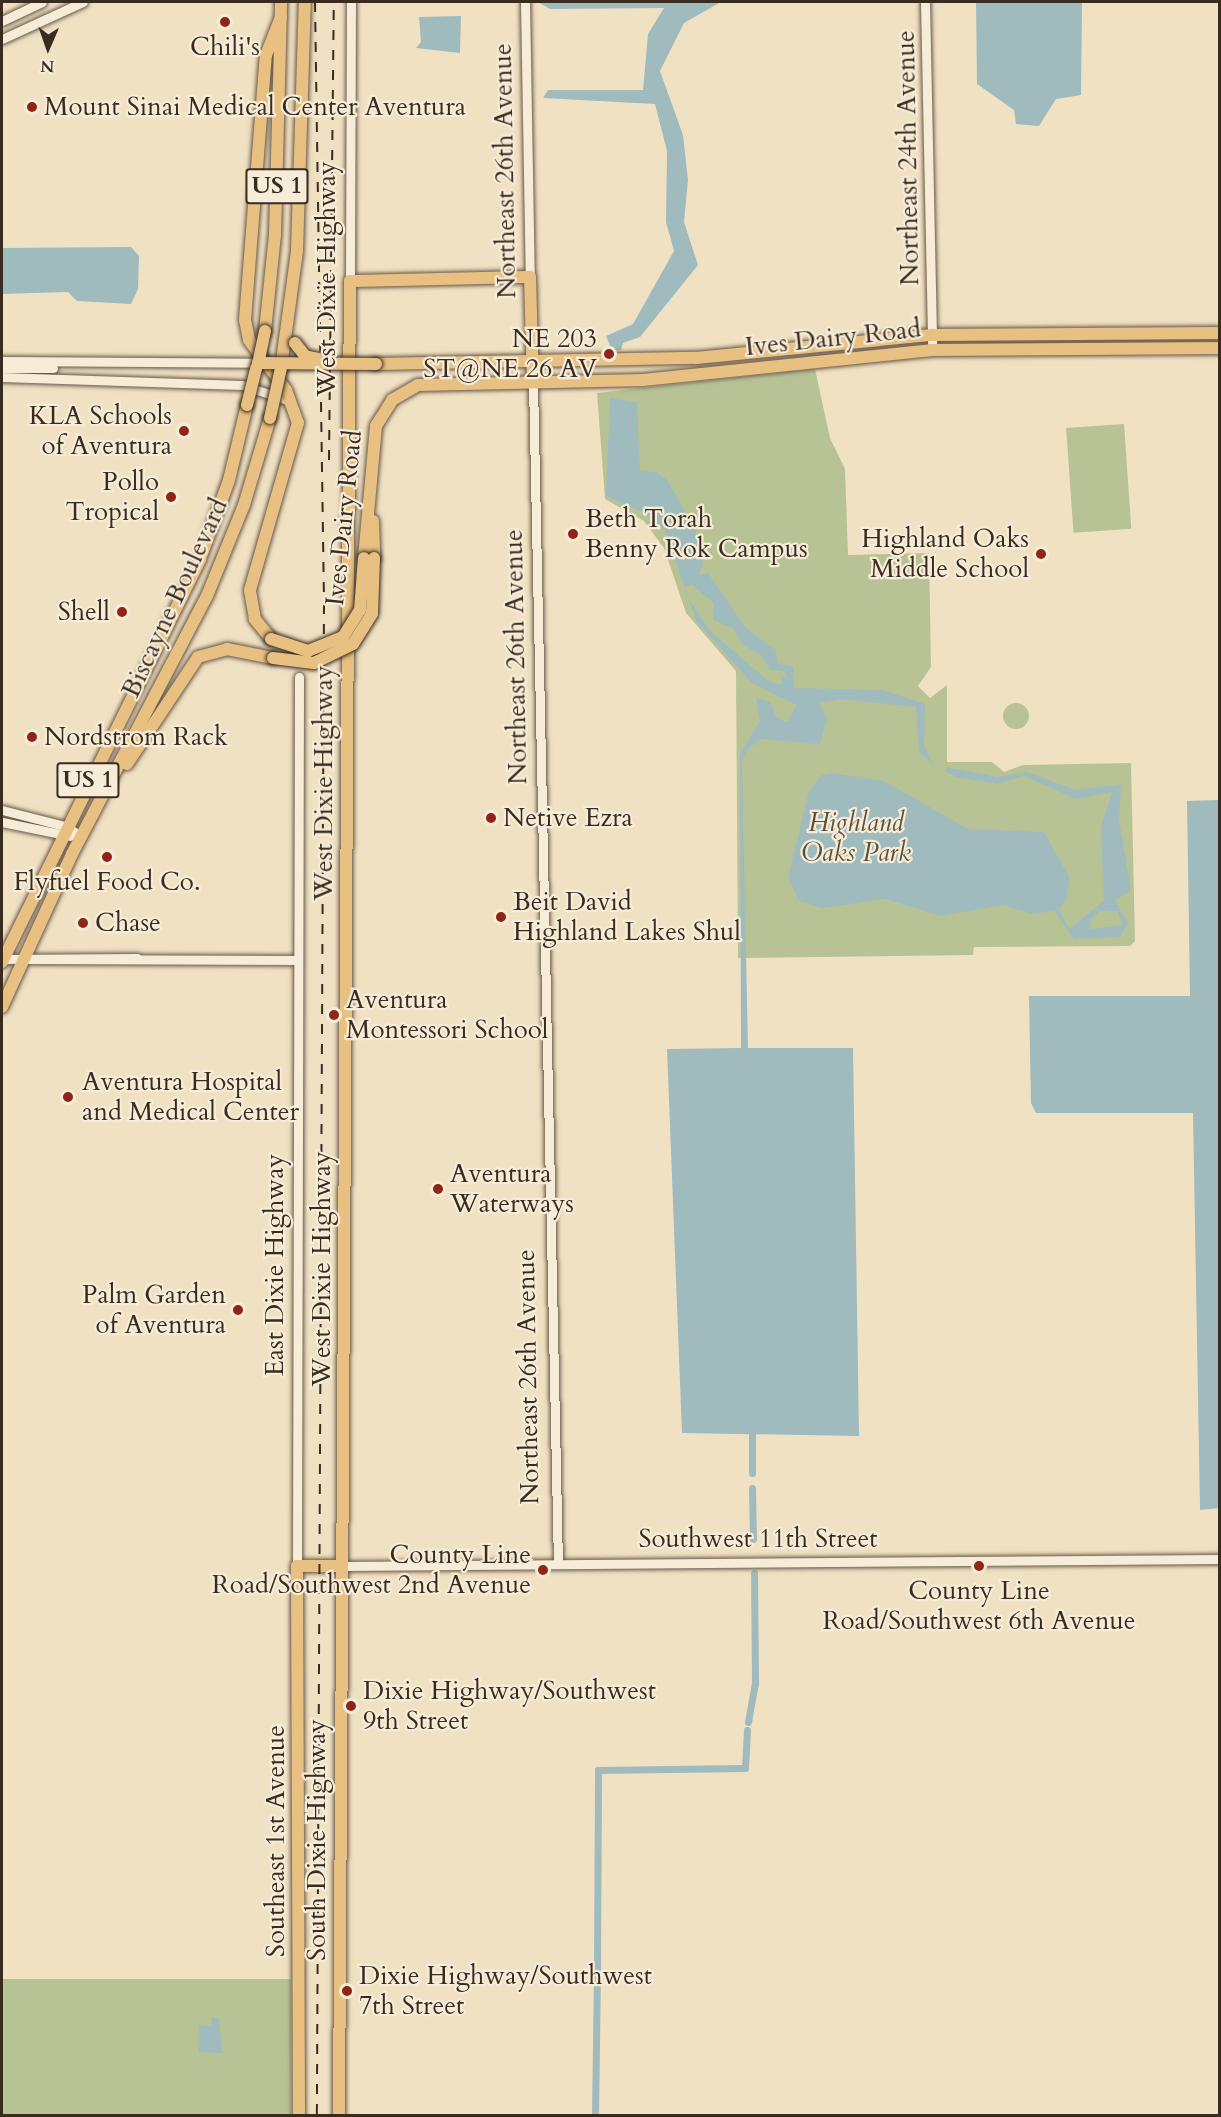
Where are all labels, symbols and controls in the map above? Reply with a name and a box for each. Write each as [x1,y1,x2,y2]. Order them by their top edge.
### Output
marker: Chili's [218,15,232,29]
north arrow [18,18,78,78]
street label: Northeast 24th Avenue [890,30,926,286]
place label: Chili's [190,31,260,63]
street label: Northeast 26th Avenue [487,43,523,299]
text: N [40,55,55,77]
place label: Mount Sinai Medical Center Aventura [44,91,466,123]
marker: Mount Sinai Medical Center Aventura [25,100,39,114]
street label: West Dixie Highway [311,161,343,397]
road number: US 1 [244,165,310,207]
street label: Ives Dairy Road [744,313,922,363]
place label: NE 203 ST@NE 26 AV [423,323,597,384]
marker: NE 203 ST@NE 26 AV [602,347,616,361]
place label: KLA Schools of Aventura [29,400,172,461]
marker: KLA Schools of Aventura [177,424,191,438]
street label: Ives Dairy Road [319,429,369,607]
place label: Pollo Tropical [66,466,159,528]
marker: Pollo Tropical [164,490,178,504]
street label: Biscayne Boulevard [115,493,235,703]
place label: Beth Torah Benny Rok Campus [585,503,808,564]
place label: Highland Oaks Middle School [861,523,1029,584]
marker: Beth Torah Benny Rok Campus [566,527,580,541]
street label: Northeast 26th Avenue [498,529,534,785]
marker: Highland Oaks Middle School [1034,547,1048,561]
place label: Shell [58,596,110,628]
marker: Shell [115,605,129,619]
street label: West Dixie Highway [308,665,340,901]
place label: Nordstrom Rack [44,721,228,753]
marker: Nordstrom Rack [25,730,39,744]
road number: US 1 [55,759,121,801]
place label: Netive Ezra [503,802,633,834]
park label: Highland Oaks Park [801,807,911,868]
marker: Netive Ezra [484,811,498,825]
marker: Flyfuel Food Co. [100,850,114,864]
place label: Flyfuel Food Co. [13,866,201,898]
place label: Beit David Highland Lakes Shul [513,886,741,948]
place label: Chase [95,907,161,939]
marker: Beit David Highland Lakes Shul [494,910,508,924]
marker: Chase [76,916,90,930]
place label: Aventura Montessori School [346,984,548,1046]
marker: Aventura Montessori School [327,1008,341,1022]
place label: Aventura Hospital and Medical Center [82,1066,299,1128]
marker: Aventura Hospital and Medical Center [59,1088,77,1106]
street label: West Dixie Highway [306,1151,338,1387]
street label: East Dixie Highway [259,1154,291,1376]
place label: Aventura Waterways [450,1158,574,1220]
marker: Aventura Waterways [431,1182,445,1196]
street label: Northeast 26th Avenue [510,1249,546,1505]
place label: Palm Garden of Aventura [82,1279,226,1340]
marker: Palm Garden of Aventura [231,1303,245,1317]
street label: Southwest 11th Street [638,1523,878,1555]
place label: County Line Road/Southwest 2nd Avenue [212,1539,531,1600]
marker: County Line Road/Southwest 6th Avenue [972,1559,986,1573]
marker: County Line Road/Southwest 2nd Avenue [536,1563,550,1577]
place label: County Line Road/Southwest 6th Avenue [822,1575,1136,1636]
place label: Dixie Highway/Southwest 9th Street [363,1675,656,1736]
marker: Dixie Highway/Southwest 9th Street [344,1699,358,1713]
street label: South Dixie Highway [301,1719,333,1961]
street label: Southeast 1st Avenue [260,1725,292,1957]
place label: Dixie Highway/Southwest 7th Street [359,1960,652,2021]
marker: Dixie Highway/Southwest 7th Street [340,1984,354,1998]

